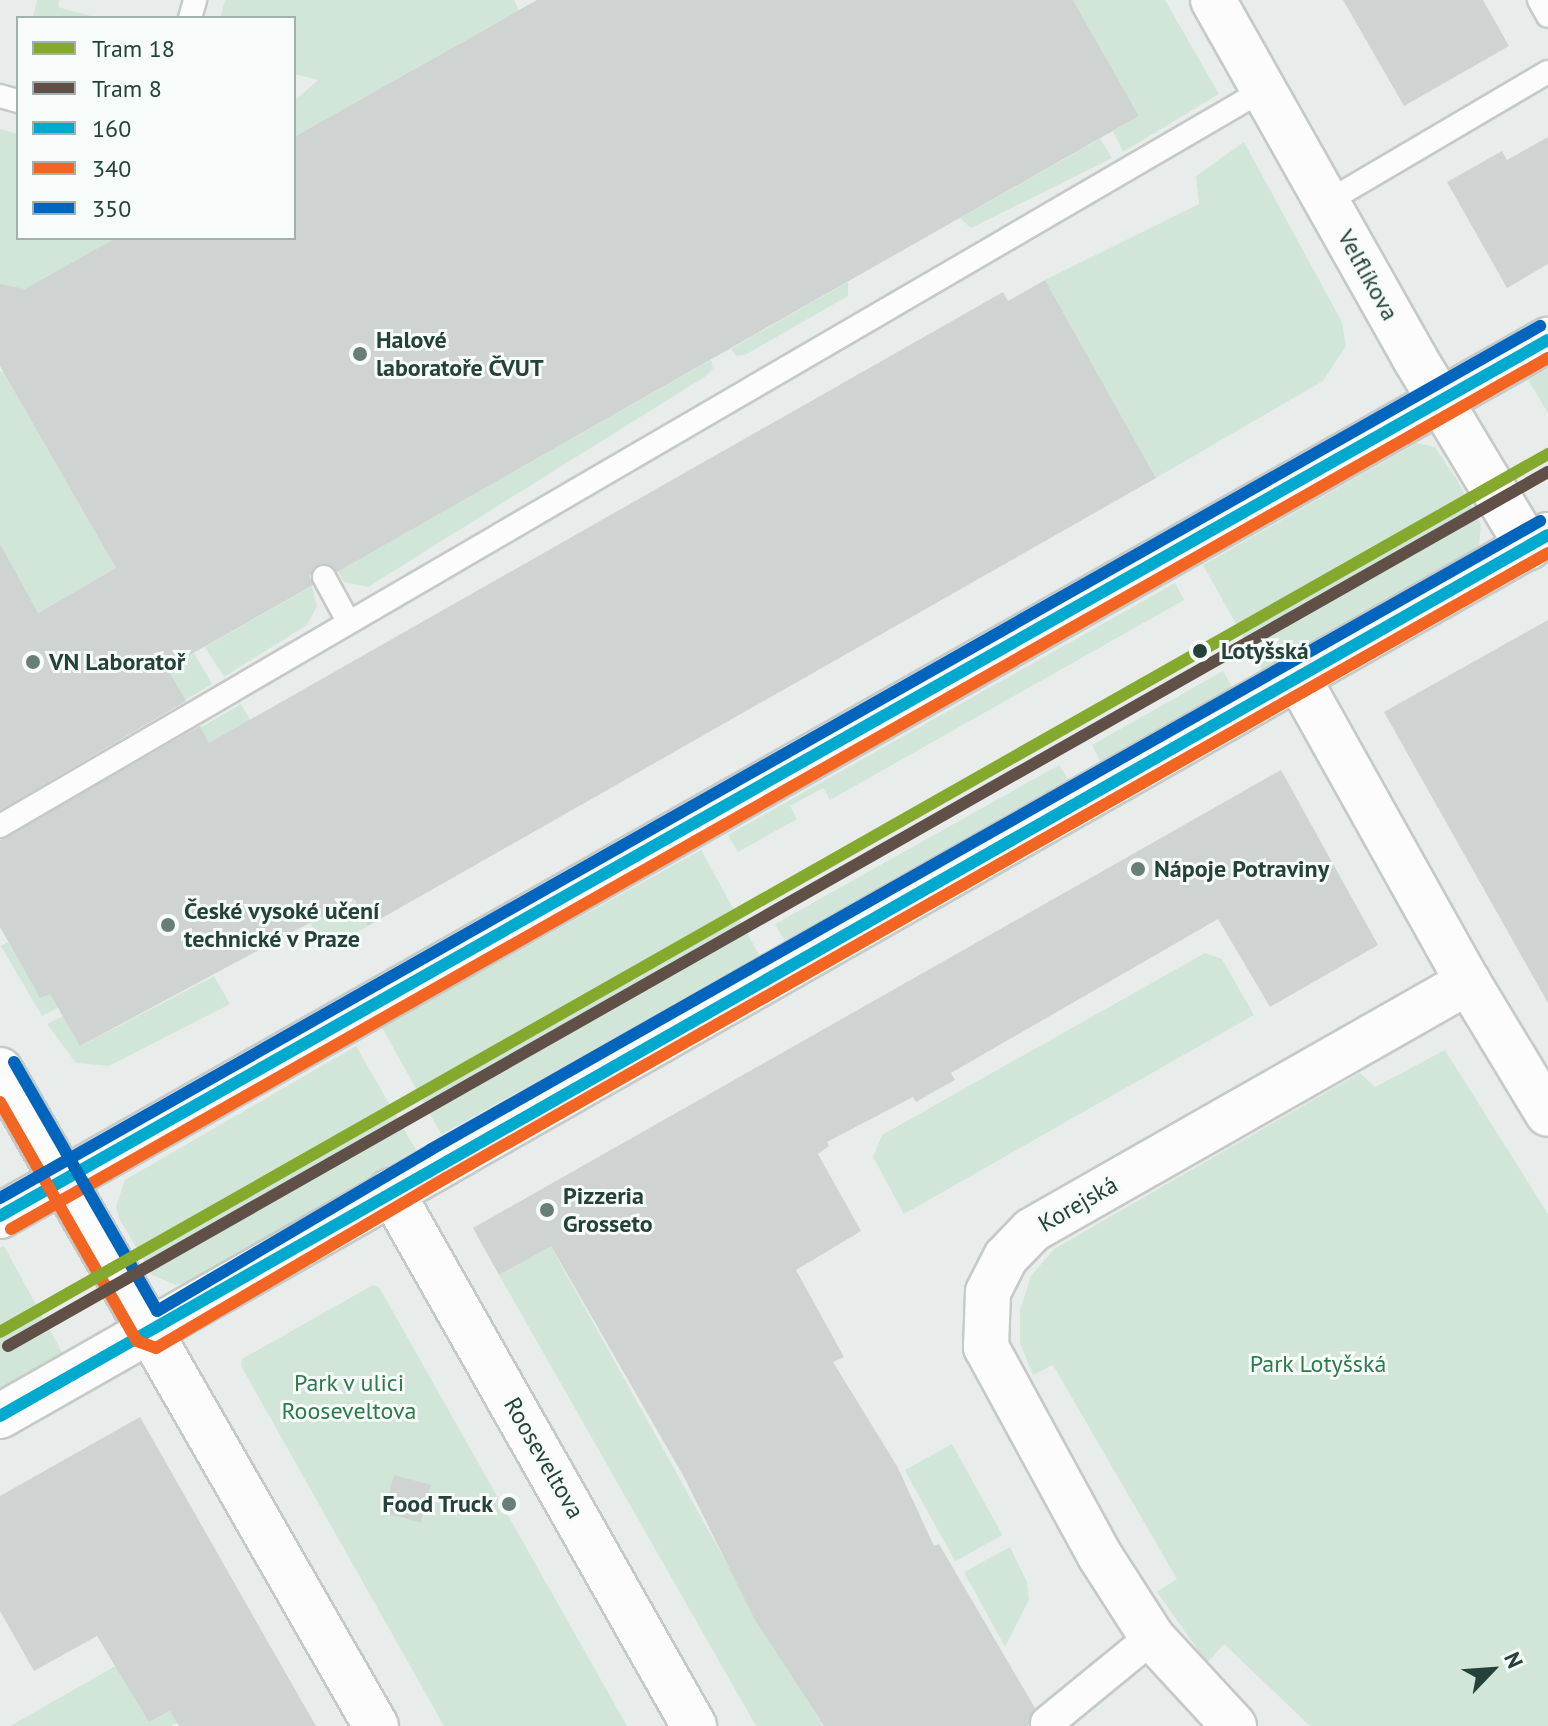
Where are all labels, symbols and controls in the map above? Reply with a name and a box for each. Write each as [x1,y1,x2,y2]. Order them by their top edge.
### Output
legend [16,16,296,240]
text: Tram 18 [92,33,175,64]
text: Tram 8 [92,73,162,104]
text: 160 [92,113,131,144]
text: 340 [92,153,131,184]
text: 350 [92,193,131,224]
street label: Velflíkova [1331,225,1405,325]
place label: Halové laboratoře ČVUT [376,326,544,382]
marker: Halové laboratoře ČVUT [351,345,369,363]
marker: Lotyšská [1186,637,1214,665]
place label: Lotyšská [1221,637,1309,665]
place label: VN Laboratoř [49,648,185,676]
marker: VN Laboratoř [24,653,42,671]
place label: Nápoje Potraviny [1154,855,1329,883]
marker: Nápoje Potraviny [1129,860,1147,878]
place label: České vysoké učení technické v Praze [184,897,380,953]
marker: České vysoké učení technické v Praze [159,916,177,934]
street label: Korejská [1033,1170,1123,1238]
place label: Pizzeria Grosseto [563,1182,653,1238]
marker: Pizzeria Grosseto [538,1201,556,1219]
park label: Park Lotyšská [1249,1350,1387,1378]
park label: Park v ulici Rooseveltova [281,1369,417,1425]
street label: Rooseveltova [498,1392,590,1524]
place label: Food Truck [381,1490,493,1518]
marker: Food Truck [500,1495,518,1513]
north arrow [1452,1630,1532,1710]
text: N [1498,1647,1529,1672]

